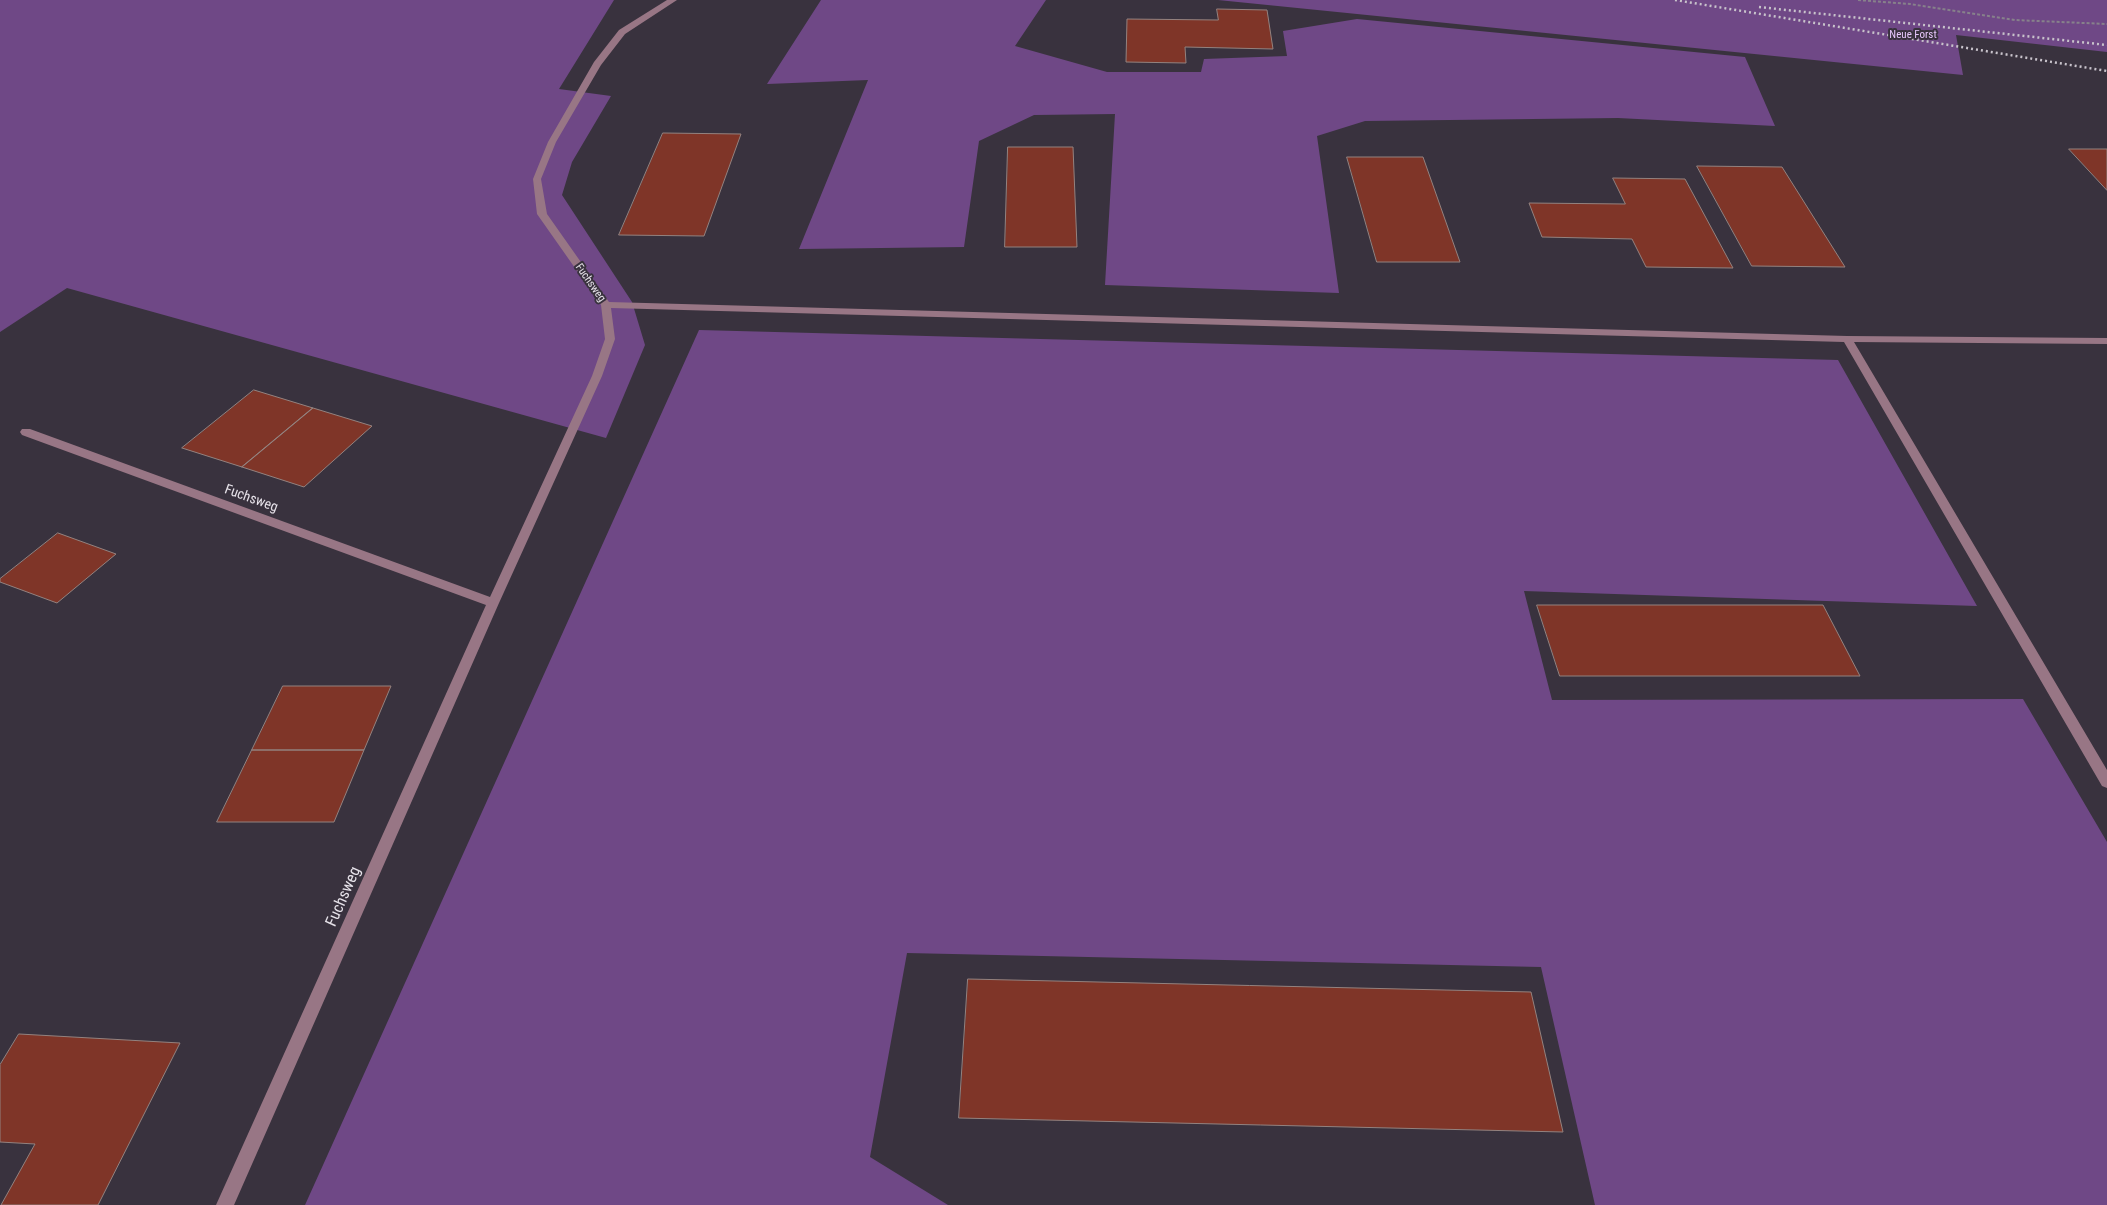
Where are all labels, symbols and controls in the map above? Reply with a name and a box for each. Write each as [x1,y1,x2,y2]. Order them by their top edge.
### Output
park label: Neue Forst [1889,28,1937,42]
street label: Fuchsweg [572,261,608,305]
street label: Fuchsweg [222,482,280,516]
street label: Fuchsweg [322,864,366,930]

